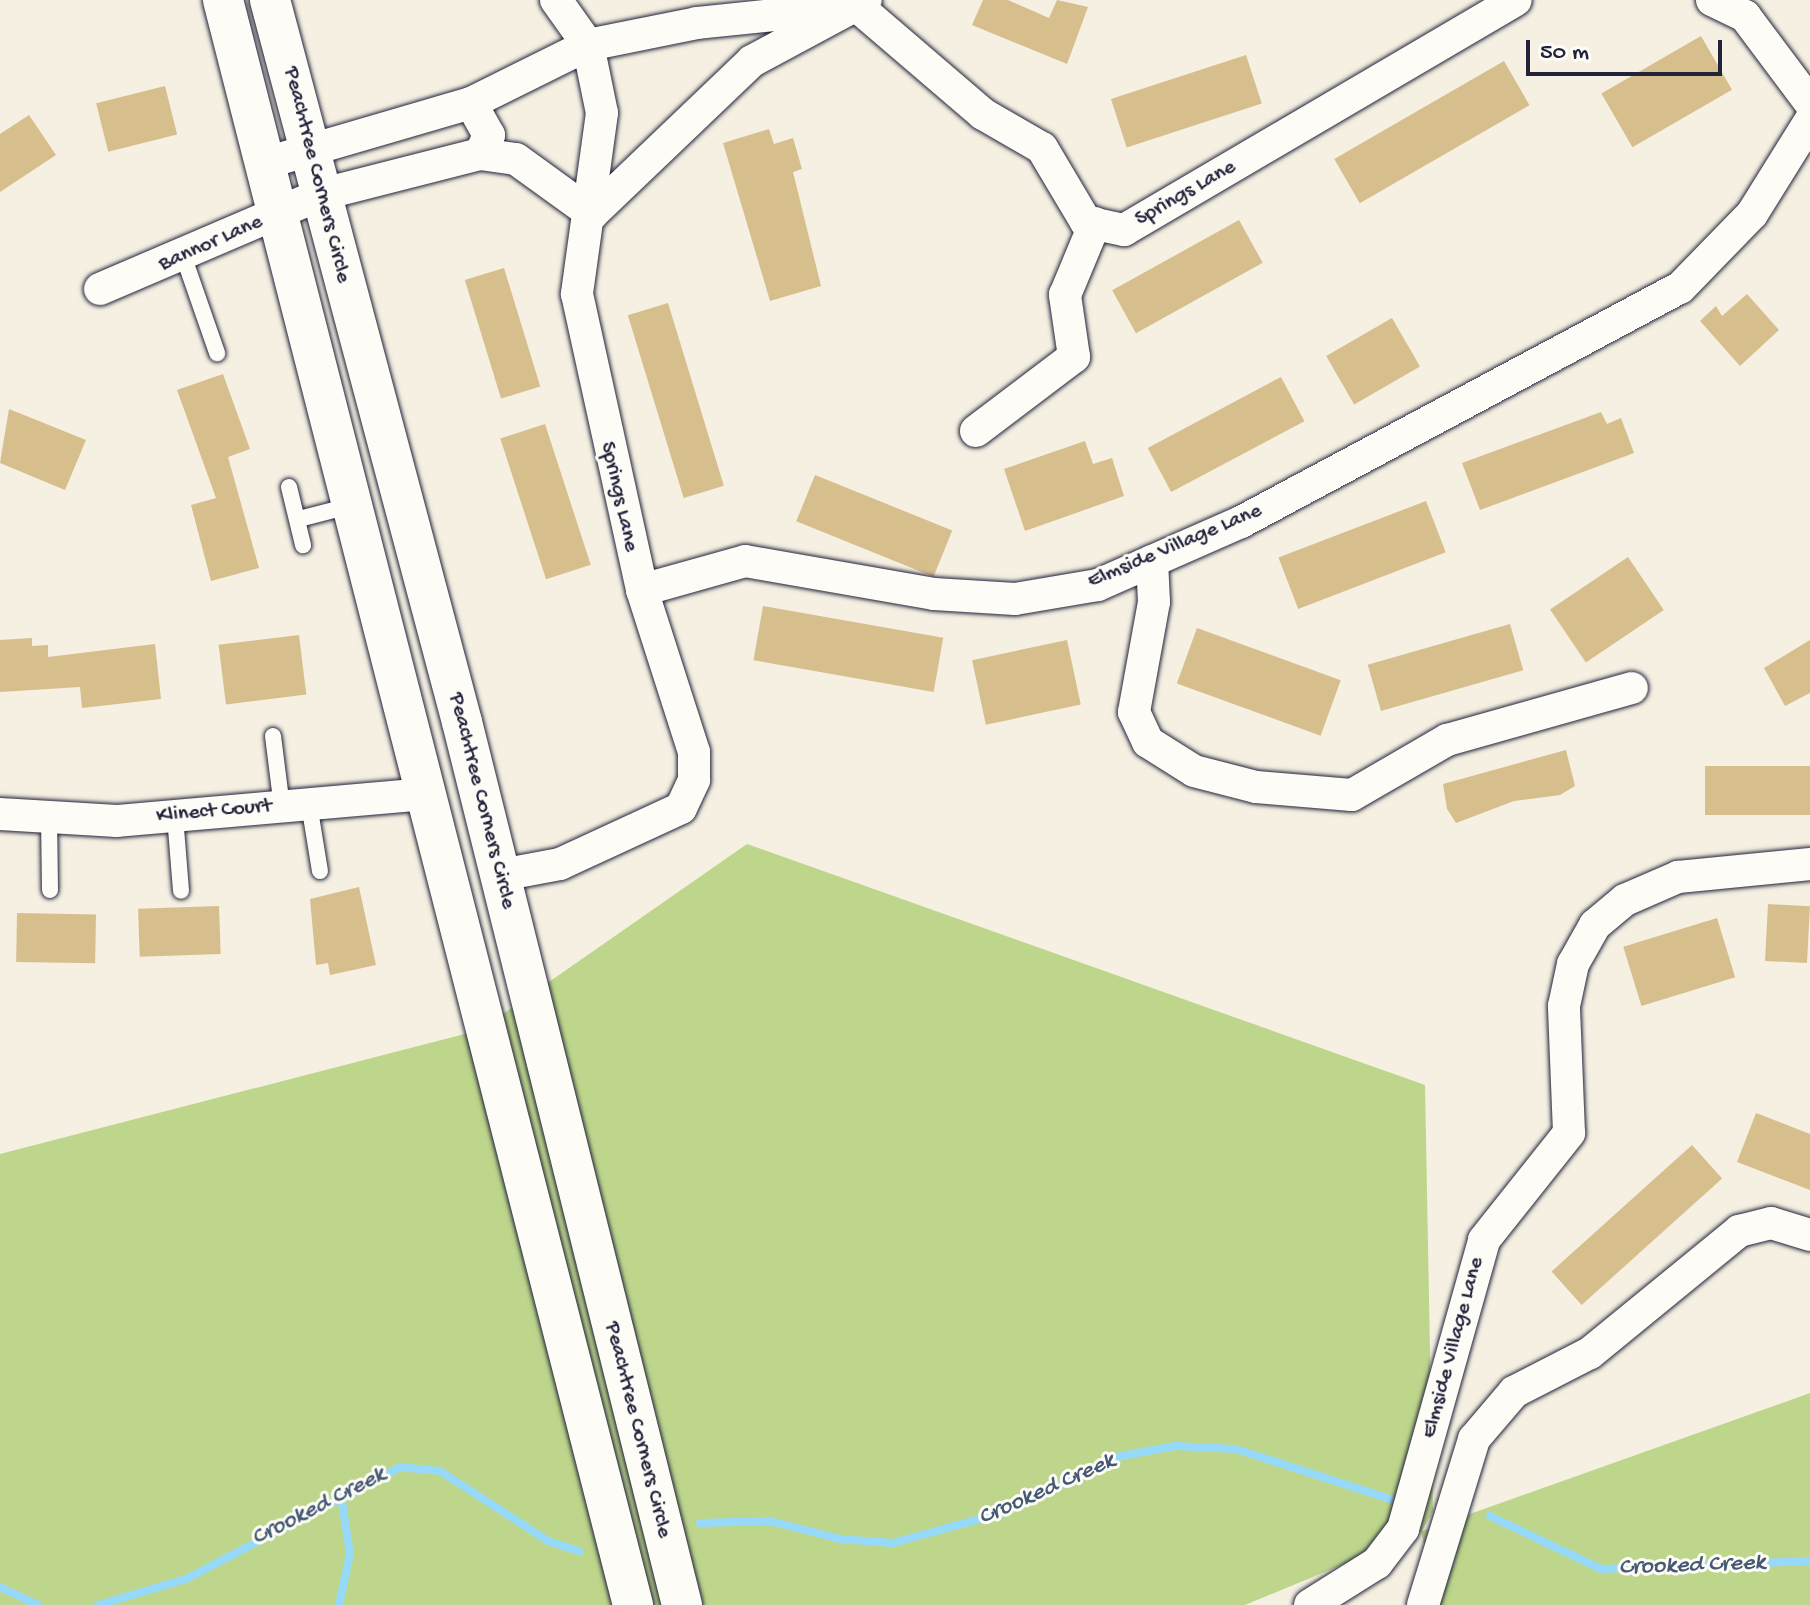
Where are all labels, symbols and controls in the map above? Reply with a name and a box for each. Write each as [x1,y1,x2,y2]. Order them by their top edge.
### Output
scale bar [1530,24,1726,74]
text: 50 m [1540,39,1589,68]
street label: Peachtree Corners Circle [276,64,356,286]
street label: Springs Lane [1131,155,1241,233]
street label: Bannor Lane [155,209,267,279]
street label: Springs Lane [593,439,643,555]
street label: Elmside Village Lane [1084,498,1266,596]
street label: Peachtree Corners Circle [441,690,521,912]
street label: Klinect Court [155,794,273,830]
street label: Elmside Village Lane [1417,1254,1491,1442]
street label: Peachtree Corners Circle [597,1319,677,1541]
water label: Crooked Creek [974,1447,1120,1533]
water label: Crooked Creek [247,1461,391,1553]
water label: Crooked Creek [1618,1549,1766,1583]

